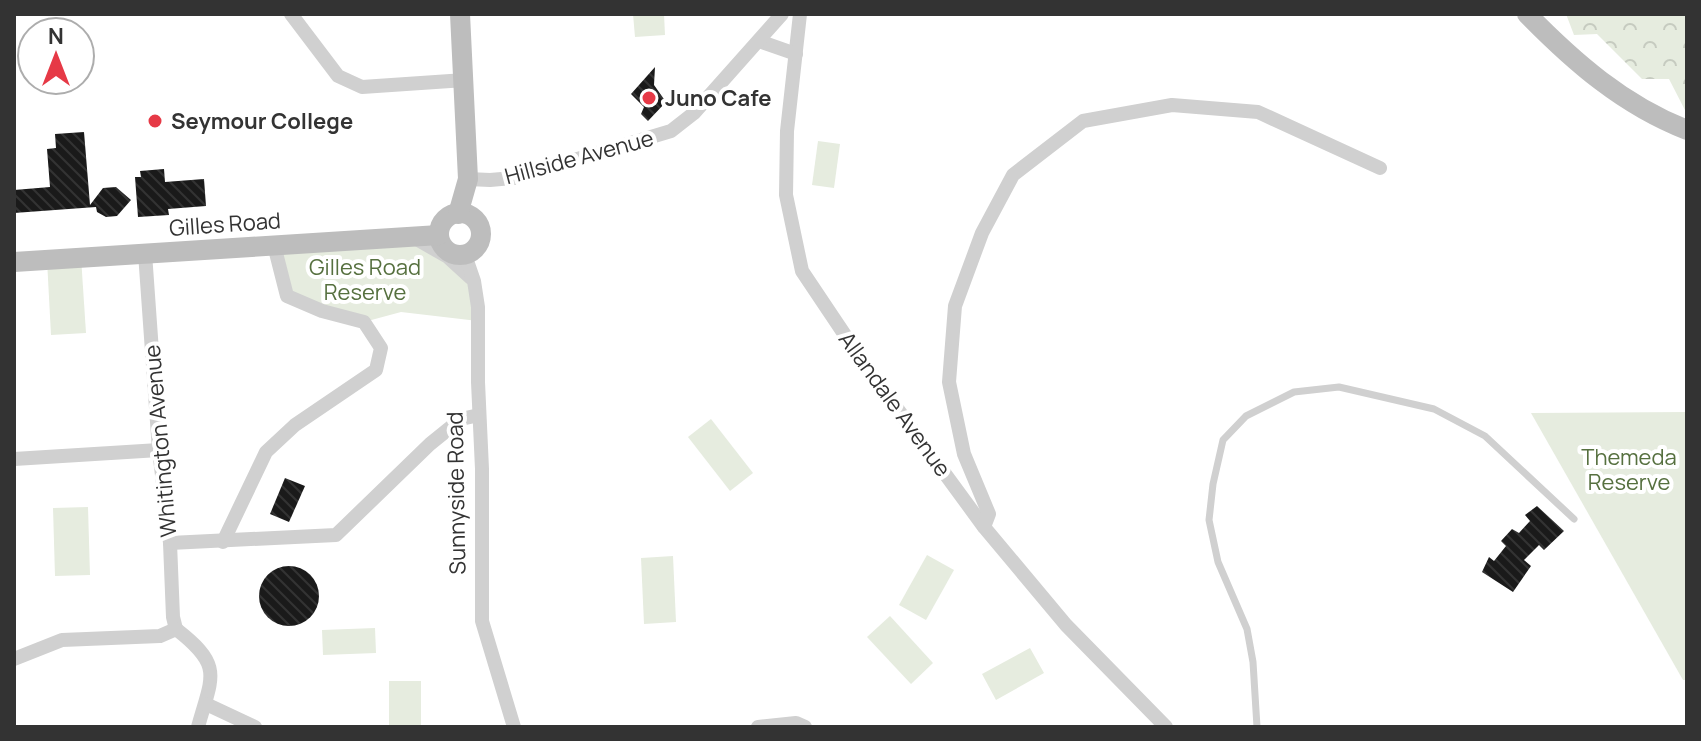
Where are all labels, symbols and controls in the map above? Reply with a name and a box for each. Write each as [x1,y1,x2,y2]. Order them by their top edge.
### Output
north arrow [16,16,96,96]
text: N [48,21,64,51]
place label: Juno Cafe [665,83,771,113]
marker: Juno Cafe [640,89,658,107]
place label: Seymour College [171,106,353,136]
marker: Seymour College [146,112,164,130]
street label: Hillside Avenue [501,123,657,191]
street label: Gilles Road [168,205,282,243]
park label: Gilles Road Reserve [309,252,421,307]
street label: Allandale Avenue [832,325,958,483]
street label: Whitington Avenue [137,343,183,538]
street label: Sunnyside Road [440,411,472,575]
park label: Themeda Reserve [1581,442,1677,497]

